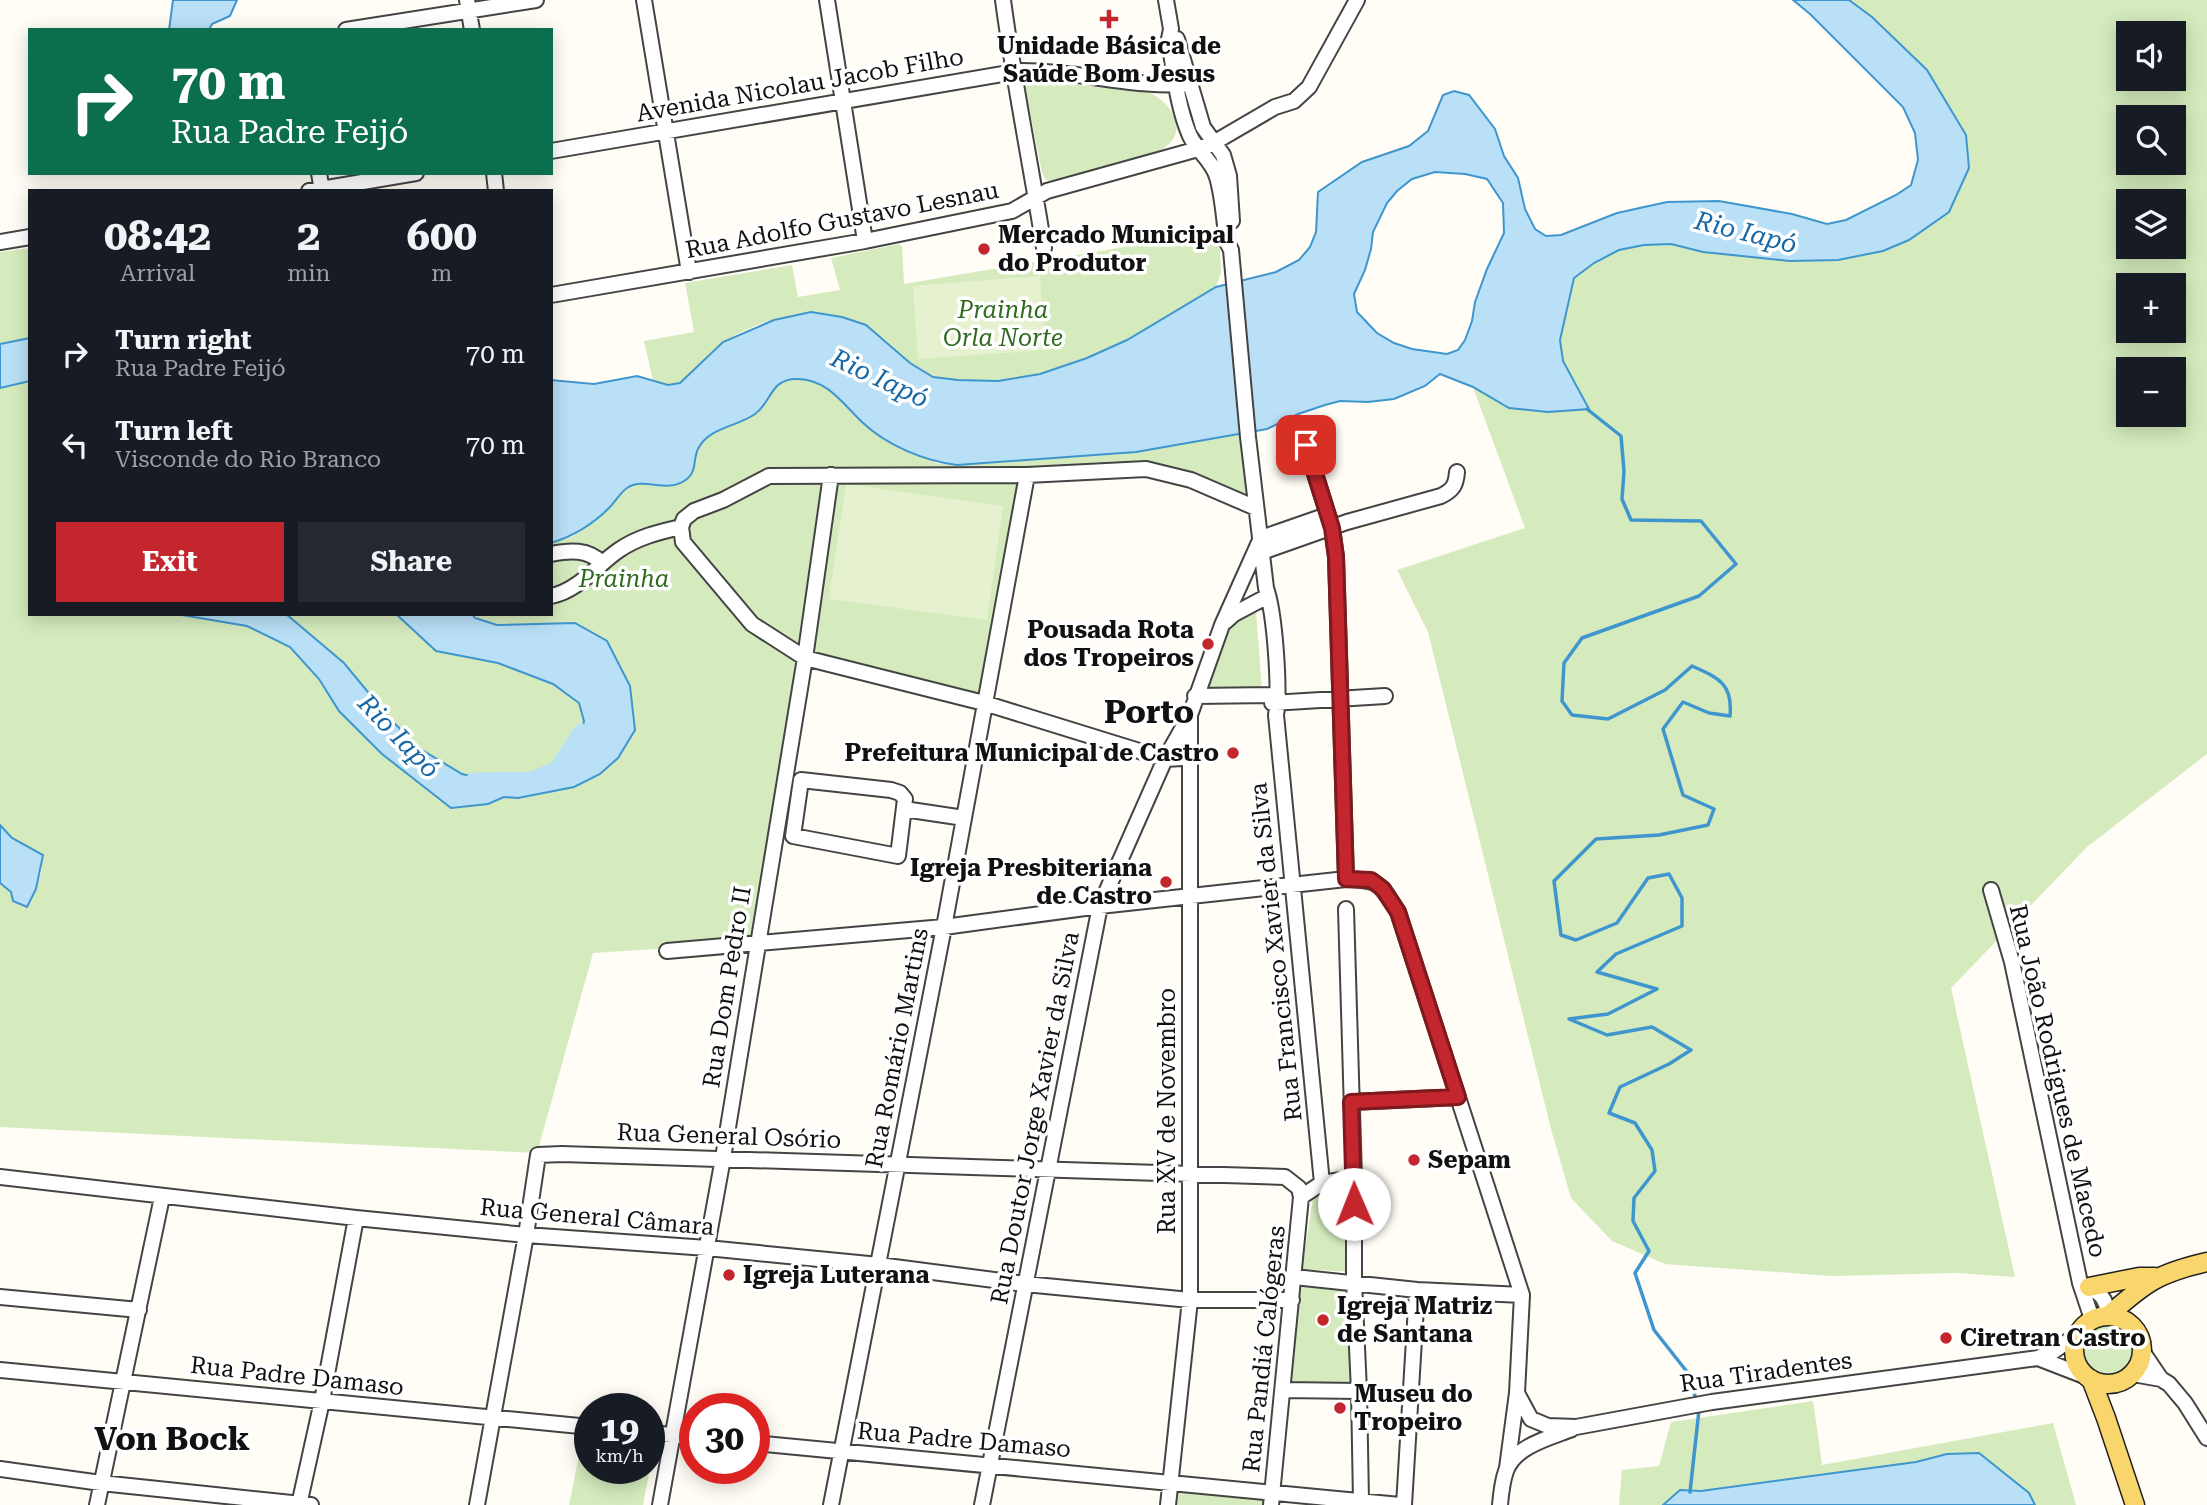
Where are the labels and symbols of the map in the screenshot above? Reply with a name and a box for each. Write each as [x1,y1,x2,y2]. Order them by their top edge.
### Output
marker: Unidade Básica de Saúde Bom Jesus [1099,9,1119,29]
place label: Unidade Básica de Saúde Bom Jesus [997,32,1221,88]
street label: Avenida Nicolau Jacob Filho [634,42,966,128]
street label: Rua Adolfo Gustavo Lesnau [683,176,1001,264]
water label: Rio Iapó [1691,205,1800,259]
place label: Mercado Municipal do Produtor [998,221,1234,277]
marker: Mercado Municipal do Produtor [976,241,992,257]
park label: Prainha Orla Norte [943,296,1063,352]
water label: Rio Iapó [826,342,933,414]
pin [1276,415,1336,475]
park label: Prainha [578,565,669,593]
place label: Pousada Rota dos Tropeiros [1024,616,1194,672]
marker: Pousada Rota dos Tropeiros [1200,636,1216,652]
water label: Rio Iapó [351,687,446,784]
district label: Porto [1104,693,1194,731]
place label: Prefeitura Municipal de Castro [845,739,1219,767]
marker: Prefeitura Municipal de Castro [1225,745,1241,761]
street label: Rua Francisco Xavier da Silva [1244,781,1308,1123]
place label: Igreja Presbiteriana de Castro [910,854,1152,910]
marker: Igreja Presbiteriana de Castro [1158,874,1174,890]
street label: Rua Dom Pedro II [697,884,757,1090]
street label: Rua João Rodrigues de Macedo [2004,902,2112,1260]
street label: Rua Romário Martins [860,926,934,1170]
street label: Rua Doutor Jorge Xavier da Silva [985,929,1085,1307]
street label: Rua XV de Novembro [1153,988,1181,1234]
street label: Rua General Osório [616,1118,842,1154]
place label: Sepam [1428,1146,1511,1174]
marker: Sepam [1406,1152,1422,1168]
position arrow [1317,1167,1391,1241]
street label: Rua General Câmara [479,1193,715,1241]
street label: Rua Pandiá Calógeras [1237,1224,1291,1474]
place label: Igreja Luterana [743,1261,929,1289]
marker: Igreja Luterana [721,1267,737,1283]
place label: Igreja Matriz de Santana [1337,1292,1492,1348]
marker: Igreja Matriz de Santana [1315,1312,1331,1328]
place label: Ciretran Castro [1960,1324,2146,1352]
marker: Ciretran Castro [1938,1330,1954,1346]
street label: Rua Tiradentes [1678,1346,1854,1398]
street label: Rua Padre Damaso [189,1351,405,1401]
place label: Museu do Tropeiro [1354,1380,1473,1436]
speed limit sign: 30 [679,1393,770,1484]
marker: Museu do Tropeiro [1332,1400,1348,1416]
street label: Rua Padre Damaso [856,1417,1072,1463]
district label: Von Bock [94,1420,250,1458]

